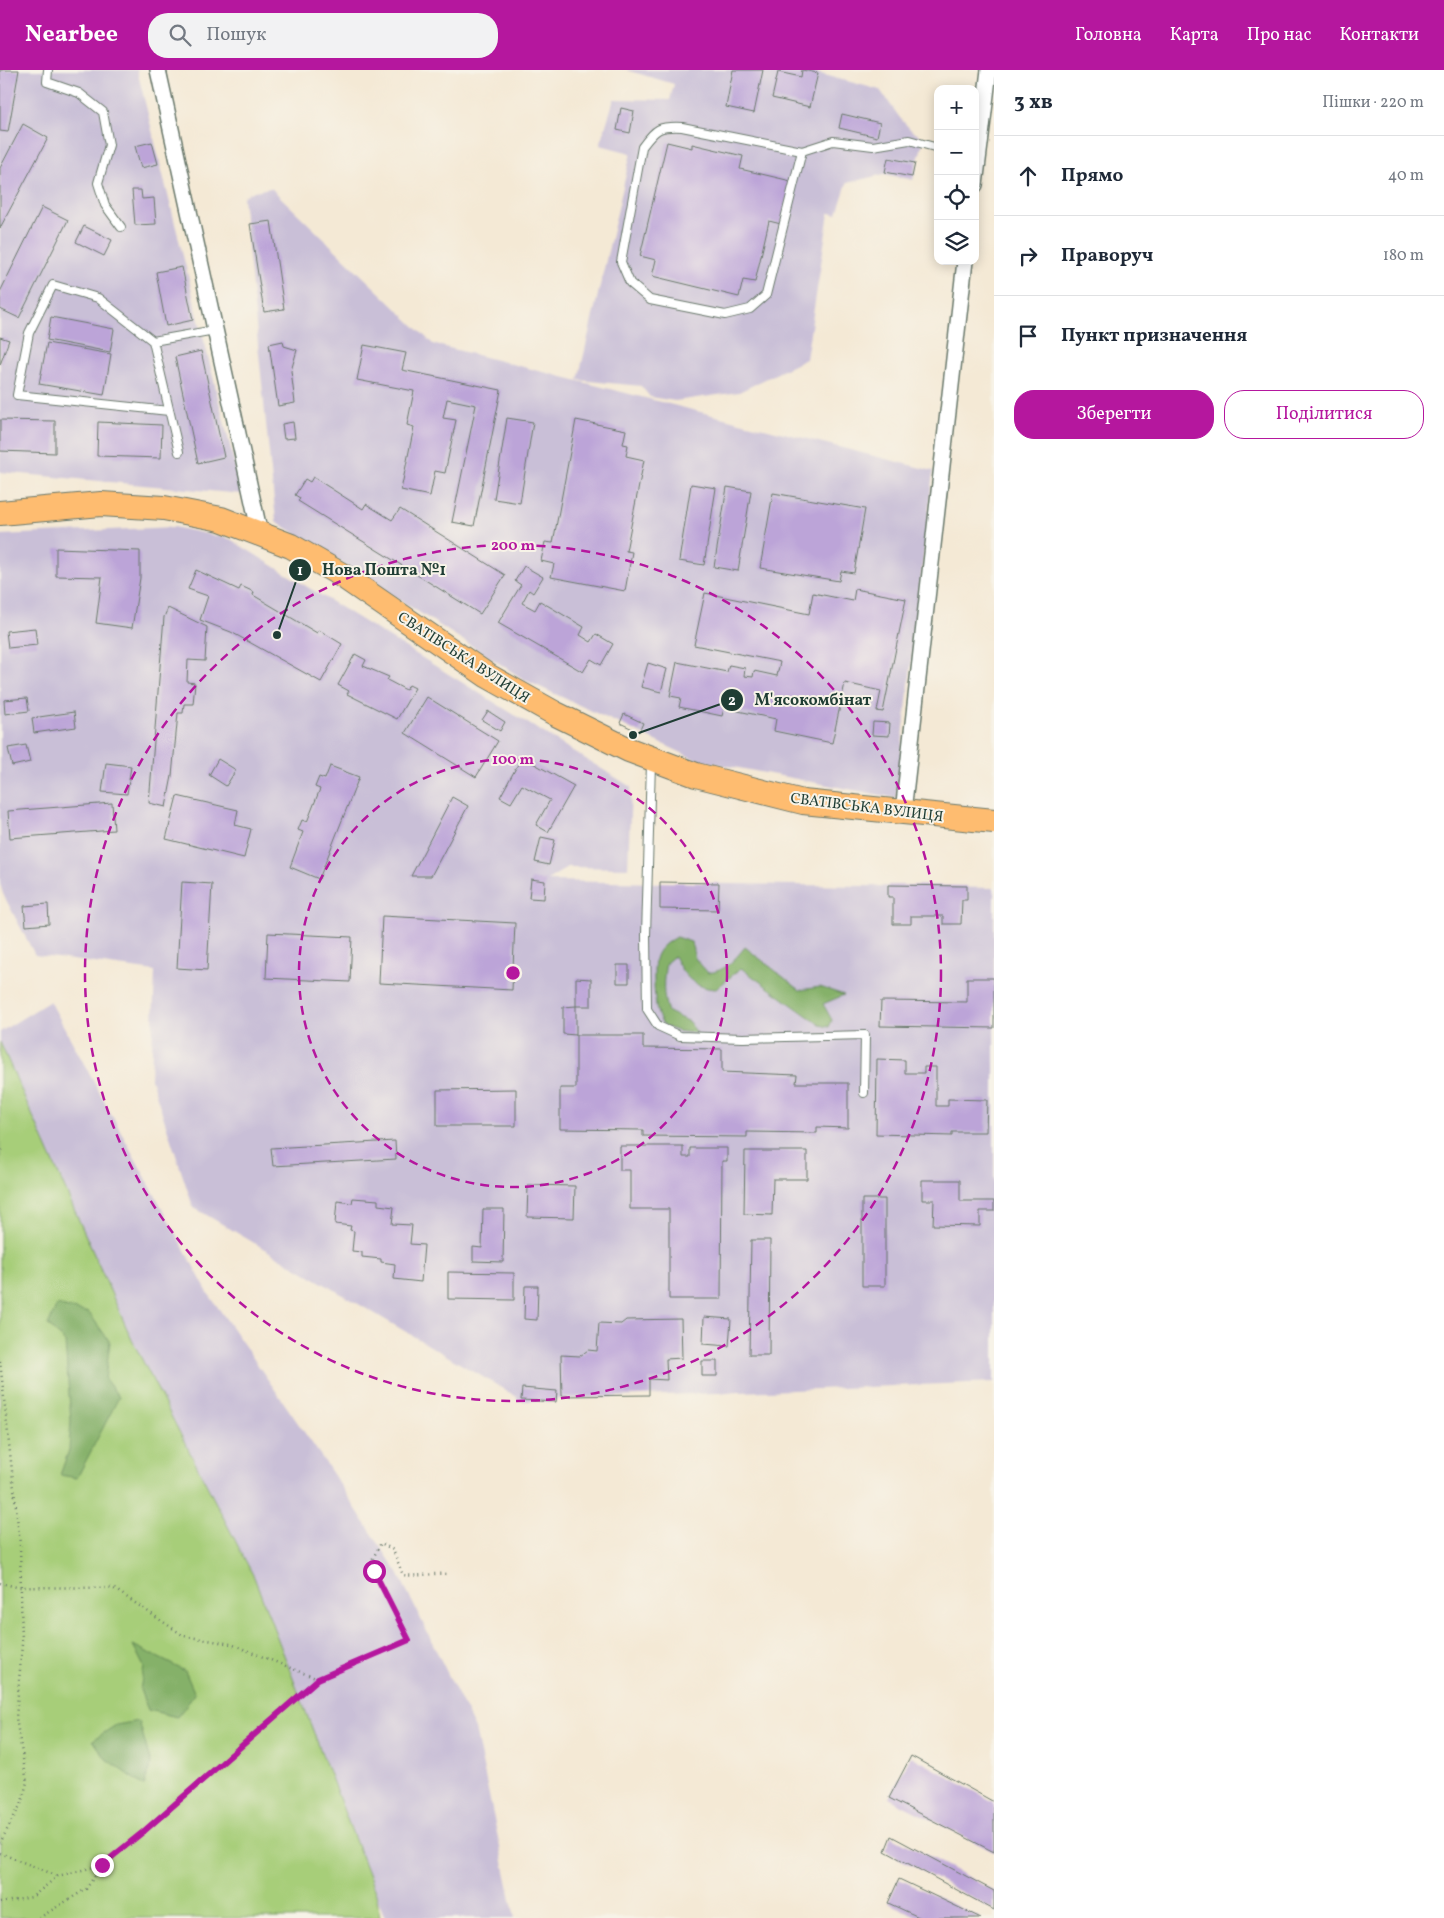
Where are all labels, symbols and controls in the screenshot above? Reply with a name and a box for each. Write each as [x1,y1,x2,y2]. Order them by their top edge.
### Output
search box [148,13,498,58]
text: Nearbee [25,18,118,52]
icon: search [166,21,194,49]
text: Пошук [206,22,266,48]
text: Головна [1075,23,1142,48]
text: Карта [1170,23,1219,48]
text: Про нас [1247,23,1312,48]
text: Контакти [1340,23,1419,48]
map controls [934,85,979,265]
button: + [934,85,979,130]
text: 3 хв [1014,88,1053,117]
text: Пішки · 220 m [1322,92,1424,114]
button: − [934,130,979,175]
icon: ahead [1014,162,1042,190]
text: Прямо [1061,163,1123,189]
text: 40 m [1388,165,1424,187]
button: locate [934,175,979,220]
button: layers [934,220,979,265]
icon: right [1014,242,1042,270]
text: Праворуч [1061,243,1153,269]
text: 180 m [1383,245,1424,267]
icon: arrive [1014,322,1042,350]
text: Пункт призначення [1061,323,1247,349]
button: Зберегти [1014,390,1214,439]
button: Поділитися [1224,390,1424,439]
text: 200 m [491,536,535,557]
callout: Нова Пошта №1 [287,554,456,585]
text: Нова Пошта №1 [322,560,446,582]
text: 1 [297,561,303,582]
street label: СВАТІВСЬКА ВУЛИЦЯ [393,608,533,709]
callout: М'ясокомбінат [719,684,881,715]
text: М'ясокомбінат [755,690,872,712]
text: 2 [728,691,736,712]
text: 100 m [492,750,535,771]
street label: СВАТІВСЬКА ВУЛИЦЯ [789,789,945,828]
centre of rings [504,964,522,982]
route start [363,1560,386,1583]
route end [91,1854,114,1877]

